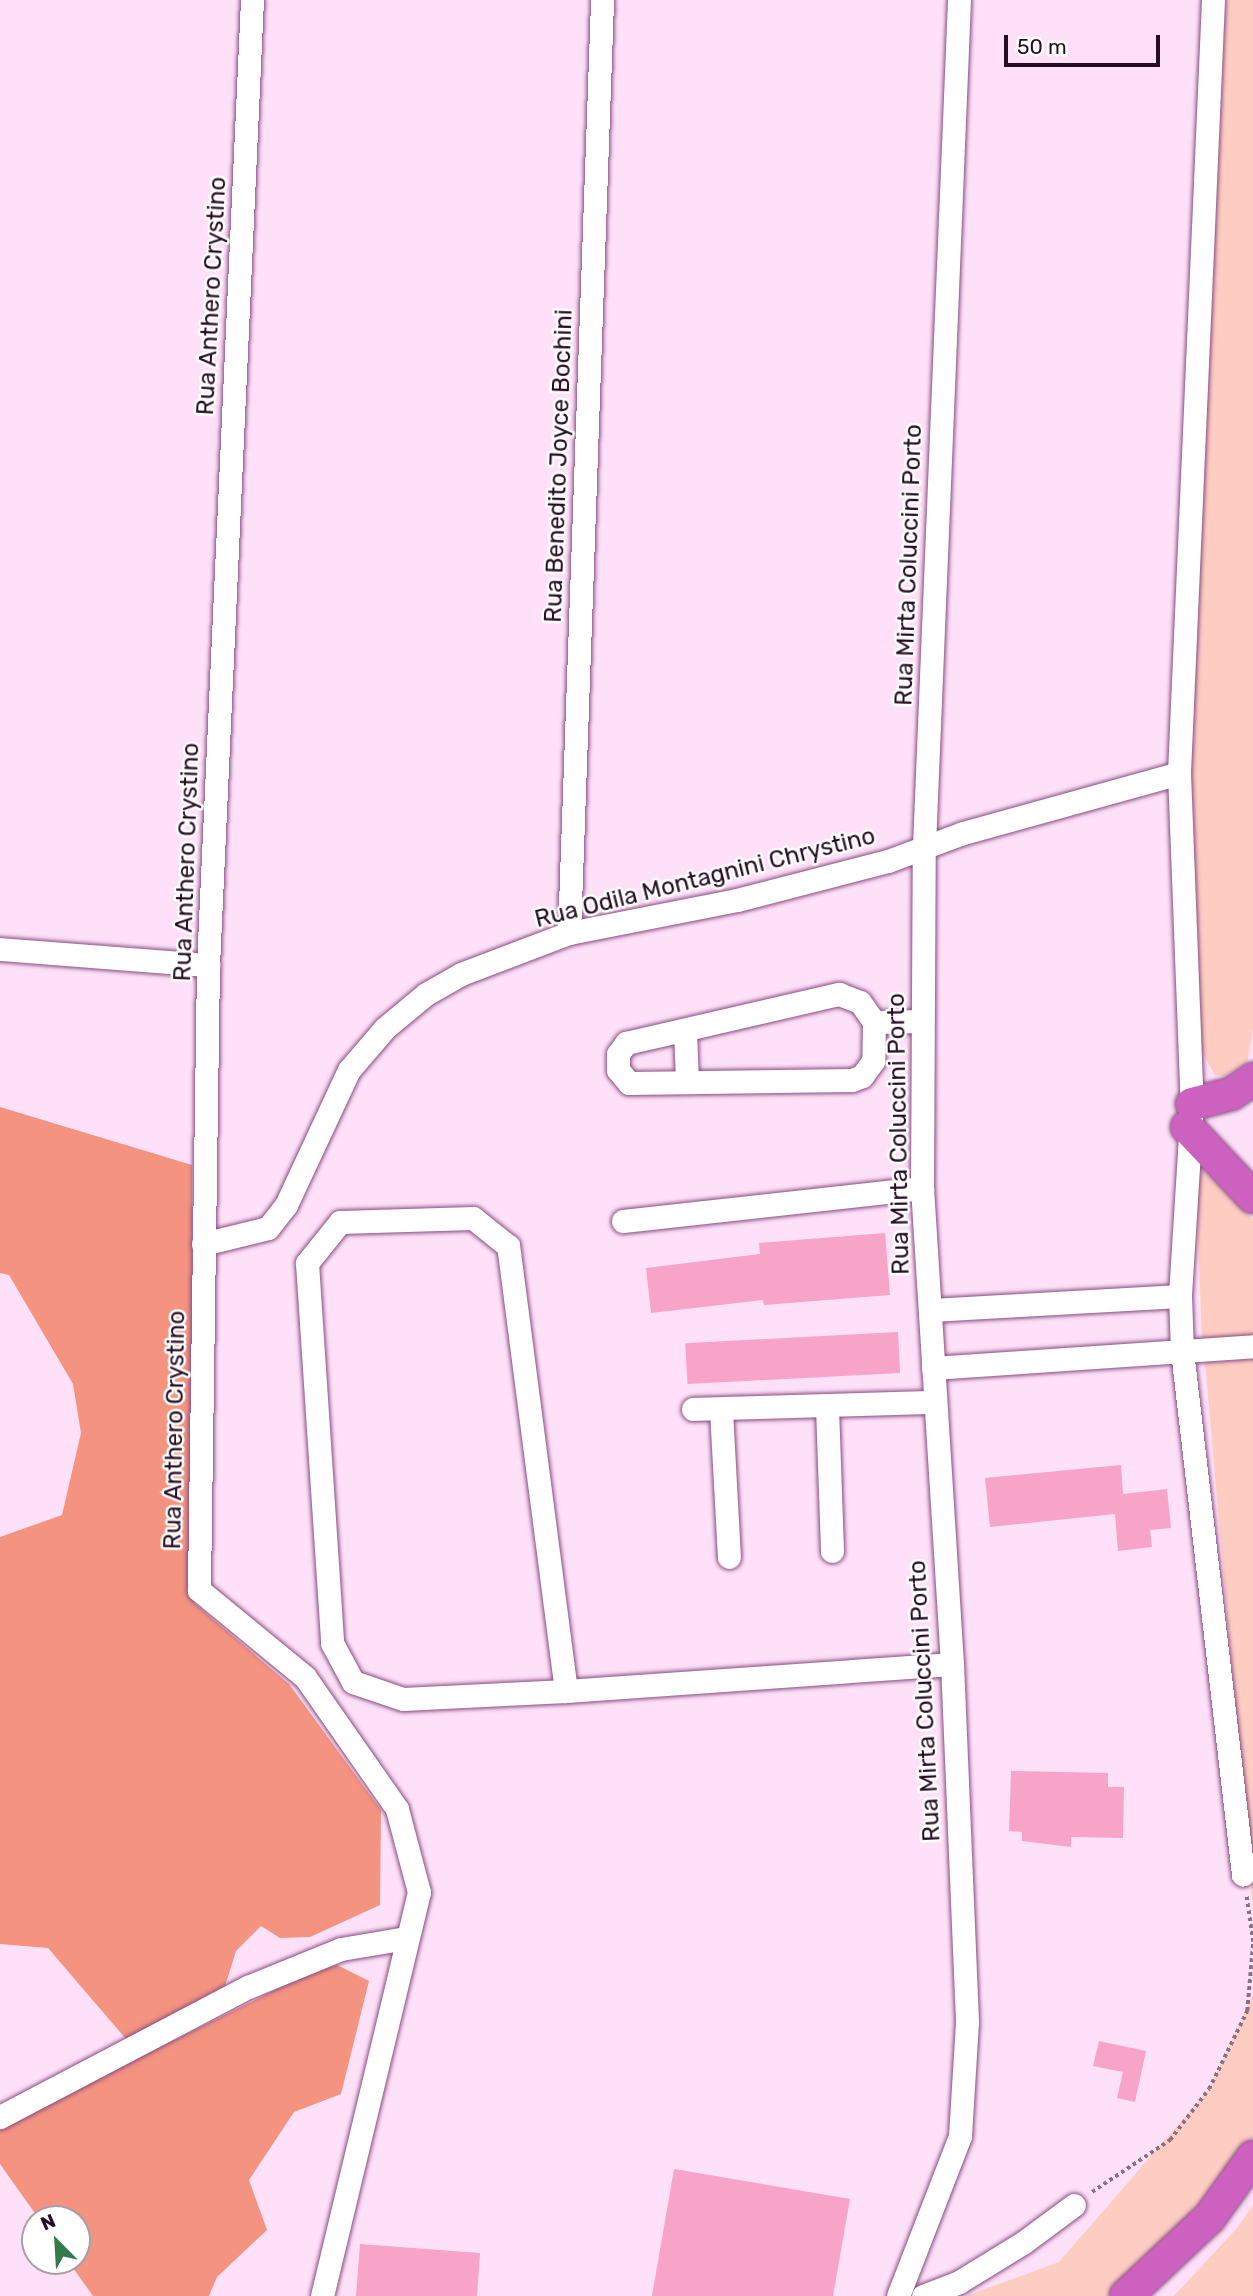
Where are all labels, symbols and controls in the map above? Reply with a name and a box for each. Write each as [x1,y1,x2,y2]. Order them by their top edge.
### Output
scale bar [1008,21,1164,65]
text: 50 m [1017,34,1067,59]
street label: Rua Anthero Crystino [191,176,233,416]
street label: Rua Benedito Joyce Bochini [539,309,579,623]
street label: Rua Mirta Coluccini Porto [890,424,928,706]
street label: Rua Anthero Crystino [168,742,206,982]
street label: Rua Odila Montagnini Chrystino [532,822,878,934]
street label: Rua Mirta Coluccini Porto [882,993,916,1275]
street label: Rua Anthero Crystino [159,1310,191,1550]
street label: Rua Mirta Coluccini Porto [903,1560,947,1842]
north arrow [21,2205,91,2275]
text: N [37,2209,59,2235]

